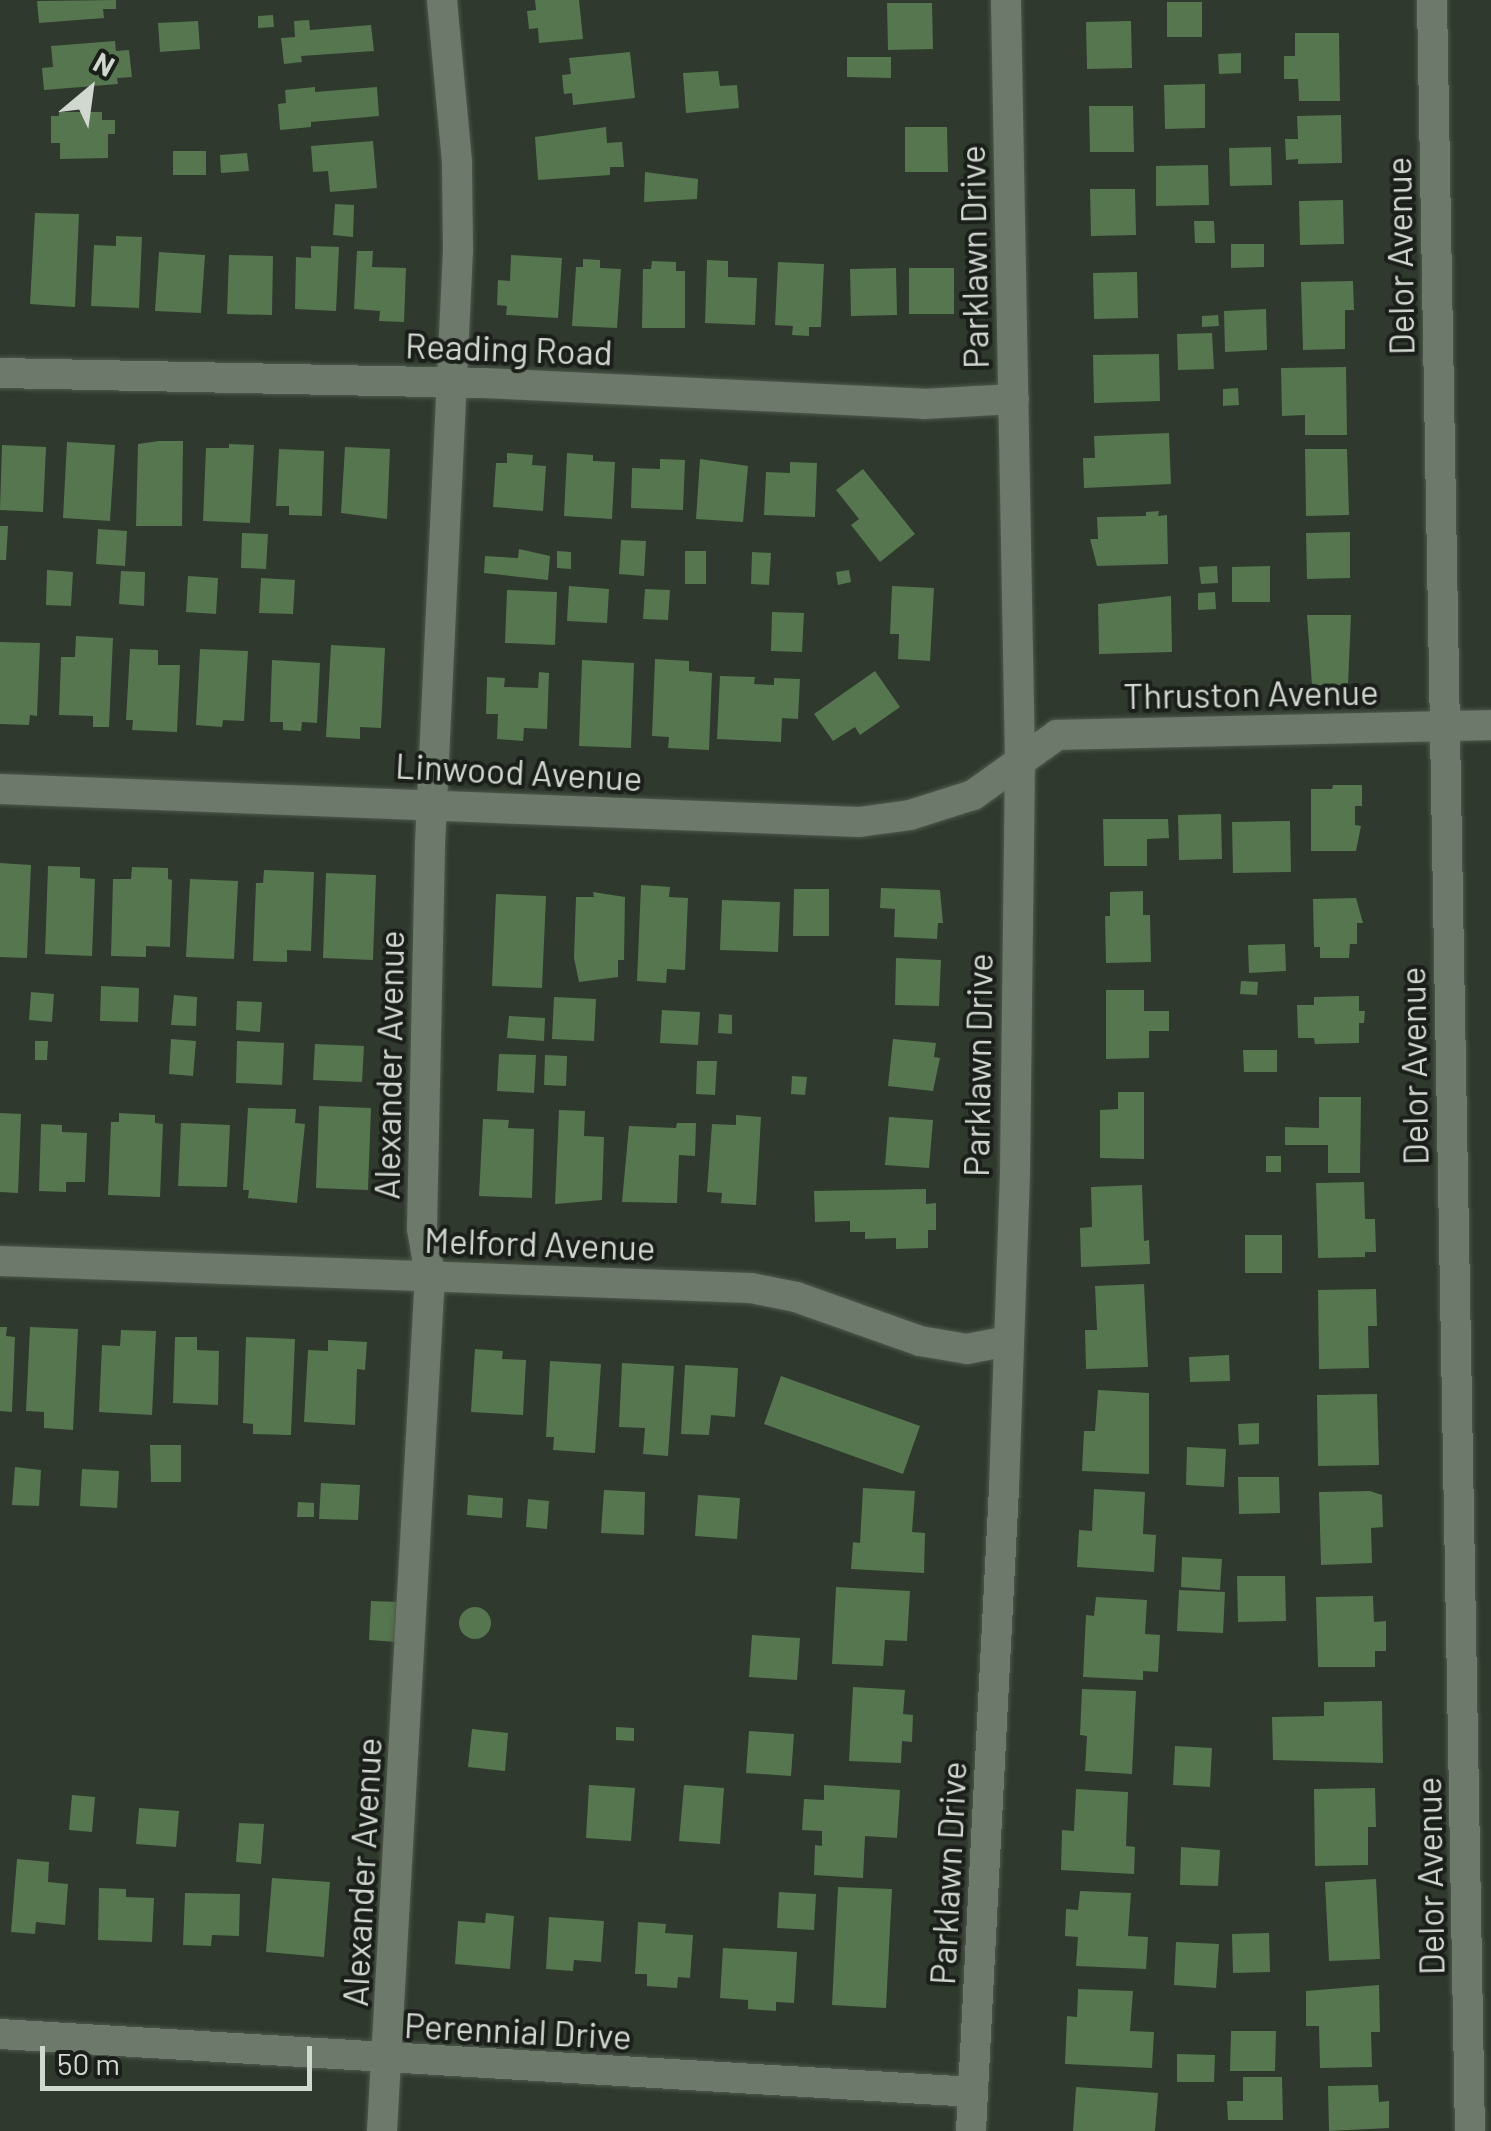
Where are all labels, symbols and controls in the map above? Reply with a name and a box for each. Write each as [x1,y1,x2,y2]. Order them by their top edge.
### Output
north arrow [40,40,140,140]
text: N [88,44,121,83]
street label: Parklawn Drive [950,145,996,369]
street label: Delor Avenue [1376,156,1422,356]
street label: Reading Road [404,323,614,373]
street label: Thruston Avenue [1123,670,1379,716]
street label: Linwood Avenue [394,744,644,798]
street label: Alexander Avenue [365,930,411,1200]
street label: Parklawn Drive [954,953,1000,1177]
street label: Delor Avenue [1390,966,1436,1166]
street label: Melford Avenue [424,1218,656,1268]
street label: Alexander Avenue [333,1736,389,2008]
street label: Parklawn Drive [920,1760,974,1986]
street label: Delor Avenue [1406,1776,1452,1976]
street label: Perennial Drive [403,2003,633,2057]
scale bar [45,2026,318,2088]
text: 50 m [57,2045,120,2081]

